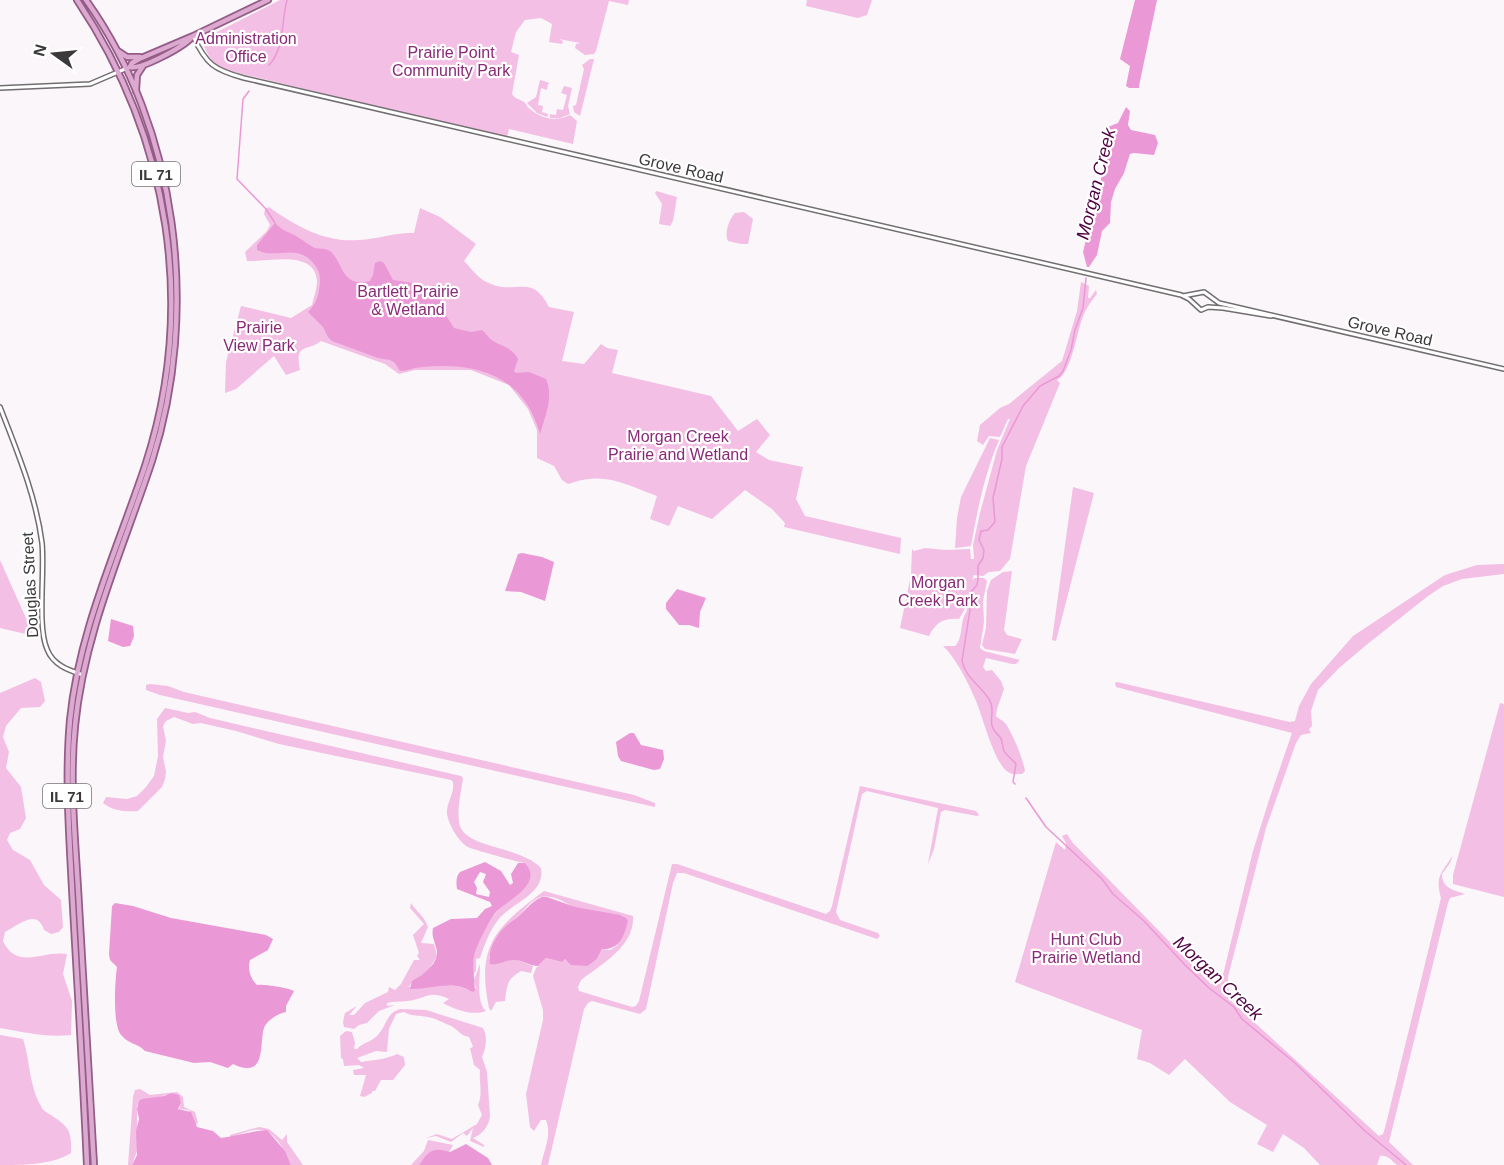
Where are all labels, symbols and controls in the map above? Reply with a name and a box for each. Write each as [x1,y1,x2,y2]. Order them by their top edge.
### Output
north arrow [24,24,84,84]
park label: Administration Office [195,30,297,65]
text: N [30,42,50,58]
park label: Prairie Point Community Park [392,44,511,79]
water label: Morgan Creek [1073,125,1120,242]
street label: Grove Road [637,150,725,186]
road number: IL 71 [132,162,180,186]
park label: Bartlett Prairie & Wetland [357,283,459,318]
street label: Grove Road [1346,313,1434,349]
park label: Prairie View Park [223,319,296,354]
park label: Morgan Creek Prairie and Wetland [608,428,748,463]
street label: Douglas Street [19,531,41,638]
park label: Morgan Creek Park [898,574,979,609]
road number: IL 71 [43,784,91,808]
park label: Hunt Club Prairie Wetland [1031,931,1141,966]
water label: Morgan Creek [1169,932,1267,1025]

